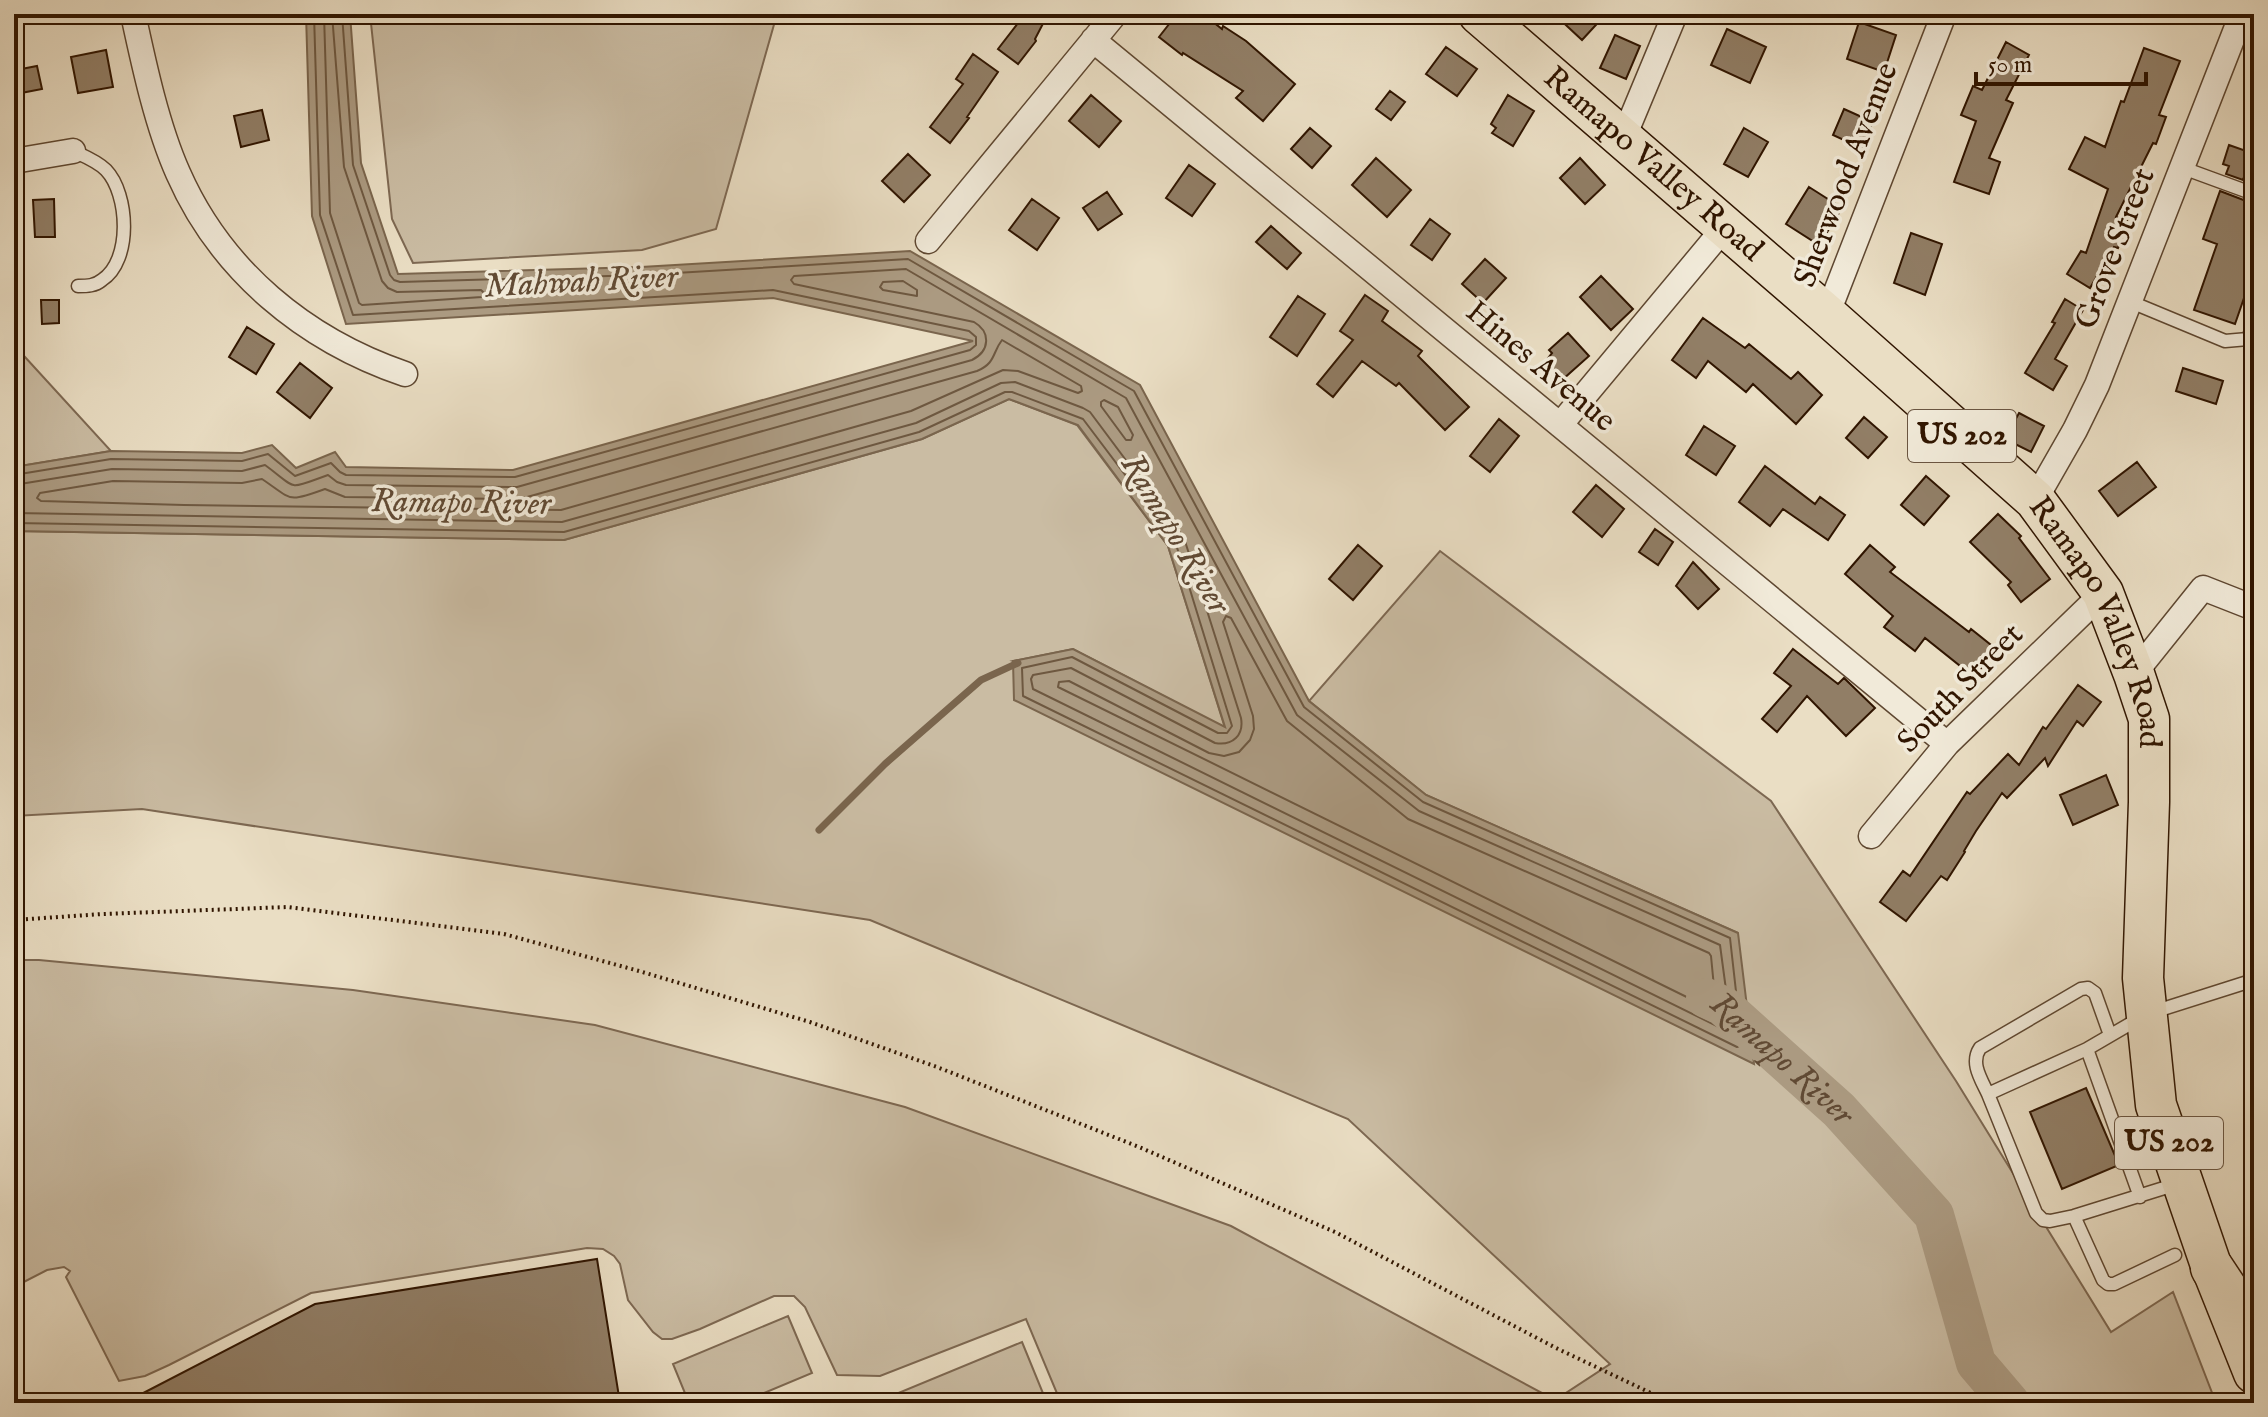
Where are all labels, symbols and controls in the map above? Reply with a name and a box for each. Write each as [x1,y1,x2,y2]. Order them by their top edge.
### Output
scale bar [1976,36,2146,86]
text: 50 m [1988,50,2032,81]
street label: Sherwood Avenue [1785,57,1909,293]
street label: Ramapo Valley Road [1534,58,1772,272]
street label: Grove Street [2067,163,2165,335]
water label: Mahwah River [483,255,680,309]
street label: Hines Avenue [1456,292,1624,442]
road number: US 202 [1908,410,2016,462]
water label: Ramapo River [1110,446,1240,623]
water label: Ramapo River [371,480,553,526]
street label: Ramapo Valley Road [2019,488,2170,749]
street label: South Street [1889,616,2033,762]
water label: Ramapo River [1701,983,1865,1135]
road number: US 202 [2115,1117,2223,1169]

